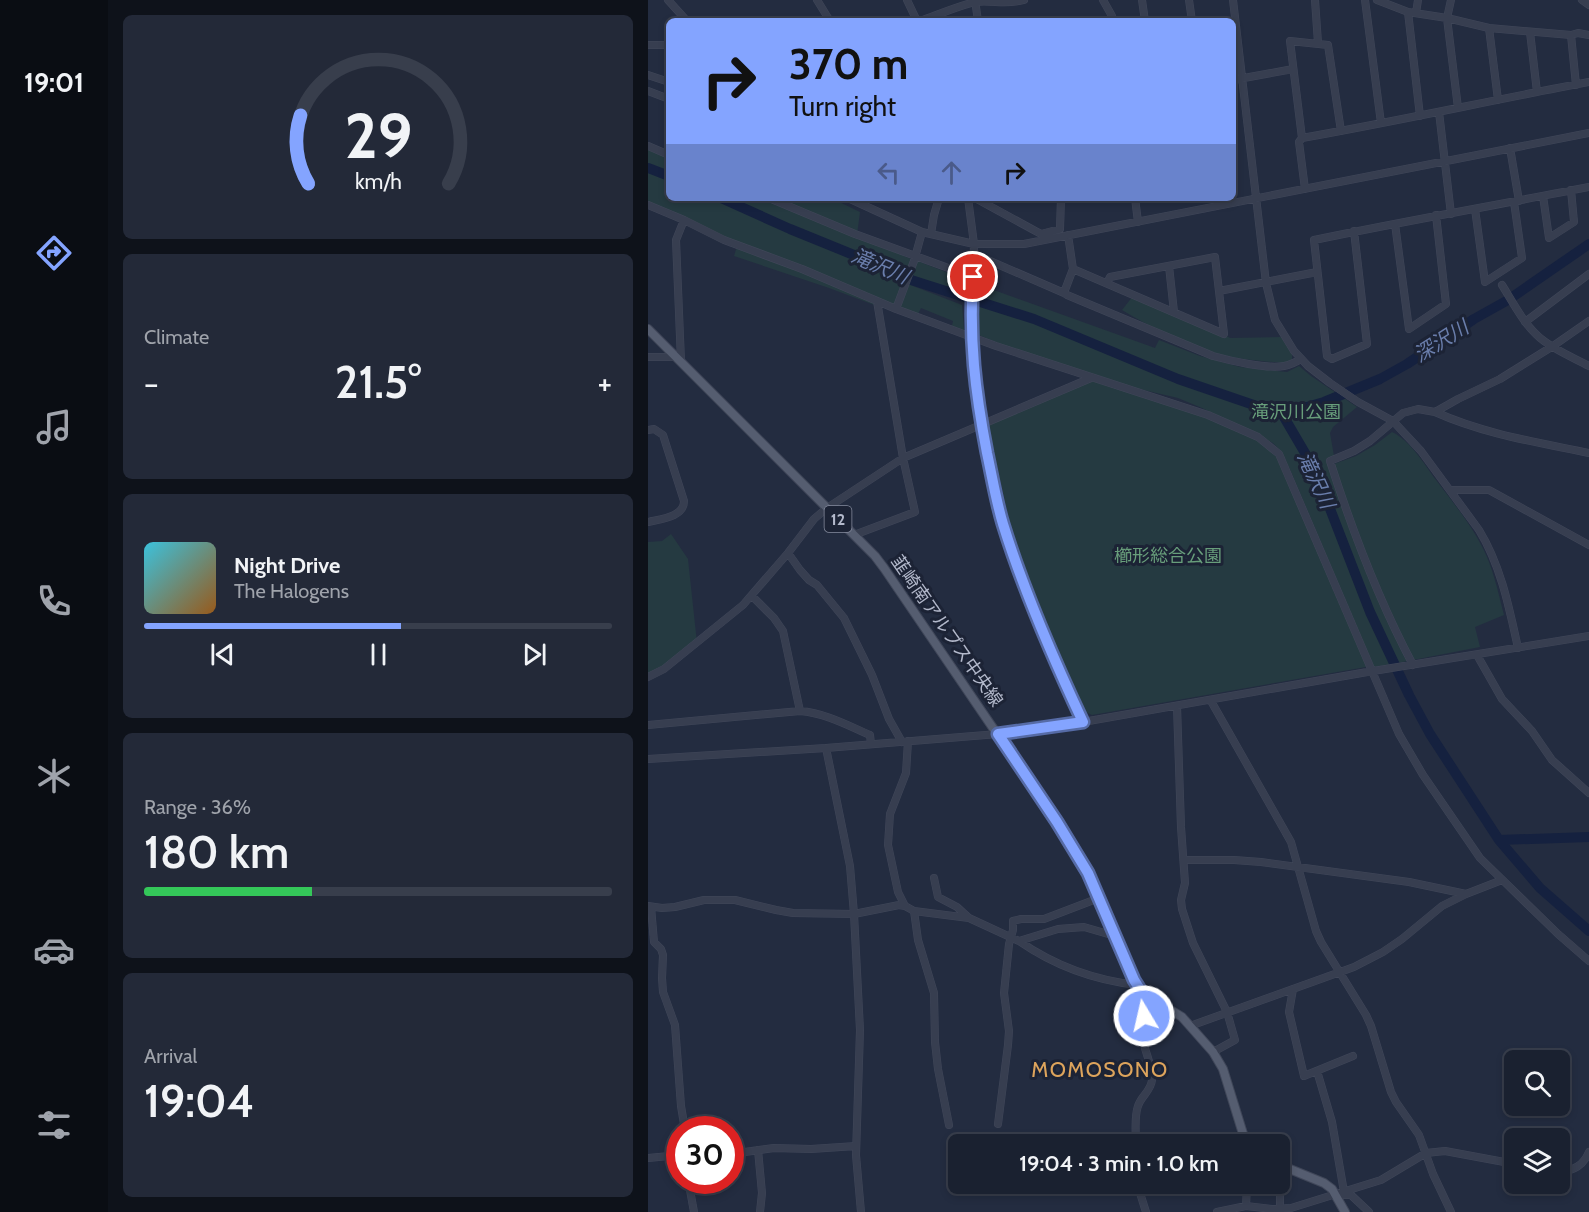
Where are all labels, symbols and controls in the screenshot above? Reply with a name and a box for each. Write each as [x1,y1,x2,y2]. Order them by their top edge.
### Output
text: 370 m [789,38,908,90]
icon: right [690,42,768,120]
text: 19:01 [24,66,84,99]
text: Turn right [789,90,896,123]
text: 29 [344,98,412,174]
icon: left [872,156,905,189]
icon: ahead [935,156,968,189]
icon: right [998,156,1031,189]
text: km/h [355,169,401,195]
icon: directions [33,232,75,274]
water label: 滝沢川 [848,243,914,290]
pin [947,251,998,302]
icon: arrive [956,260,989,293]
water label: 深沢川 [1409,314,1474,367]
text: Climate [144,325,209,349]
text: 21.5° [335,355,421,409]
text: − [144,363,159,403]
text: + [597,363,612,403]
park label: 滝沢川公園 [1251,401,1341,423]
icon: music [33,406,75,448]
water label: 滝沢川 [1292,448,1340,514]
road number: 12 [824,506,852,532]
park label: 櫛形総合公園 [1114,545,1222,567]
street label: 韮崎南アルプス中央線 [886,551,1008,711]
text: Night Drive [234,552,340,579]
text: The Halogens [234,579,349,603]
icon: phone [33,580,75,622]
icon: previous [206,638,239,671]
icon: pause [362,638,395,671]
icon: next [518,638,551,671]
icon: climate [33,755,75,797]
text: Range · 36% [144,795,251,819]
text: 180 km [144,825,289,879]
icon: car [33,929,75,971]
position arrow [1112,984,1176,1048]
text: Arrival [144,1044,197,1068]
map controls [1504,1050,1570,1194]
button: search [1504,1050,1570,1116]
district label: MOMOSONO [1031,1057,1169,1082]
text: 19:04 [144,1074,254,1128]
icon: filters [33,1104,75,1146]
speed limit sign: 30 [666,1116,744,1194]
button: layers [1504,1128,1570,1194]
text: 19:04 · 3 min · 1.0 km [1019,1150,1219,1177]

